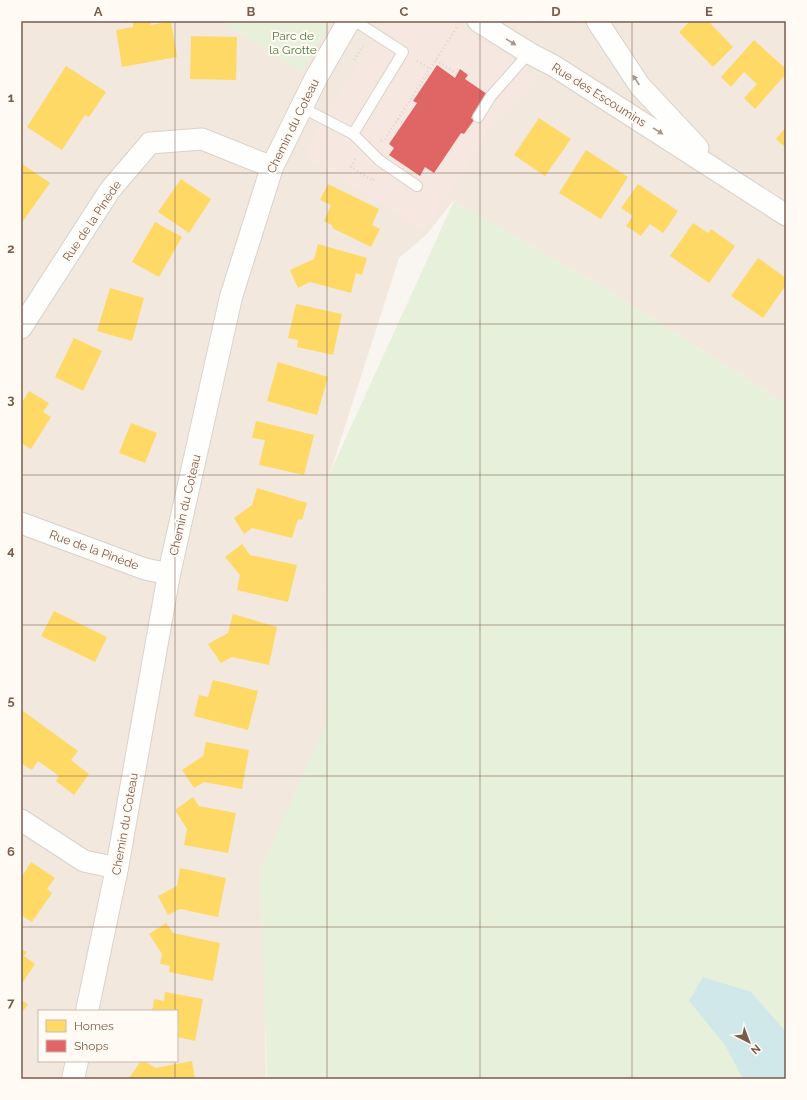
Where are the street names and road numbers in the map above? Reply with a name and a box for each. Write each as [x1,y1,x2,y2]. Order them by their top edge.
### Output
street label: Rue des Escoumins [549,60,649,130]
street label: Chemin du Coteau [264,76,322,176]
street label: Rue de la Pinède [60,178,124,264]
street label: Chemin du Coteau [167,453,203,557]
street label: Rue de la Pinède [47,527,141,573]
street label: Chemin du Coteau [109,772,141,876]

